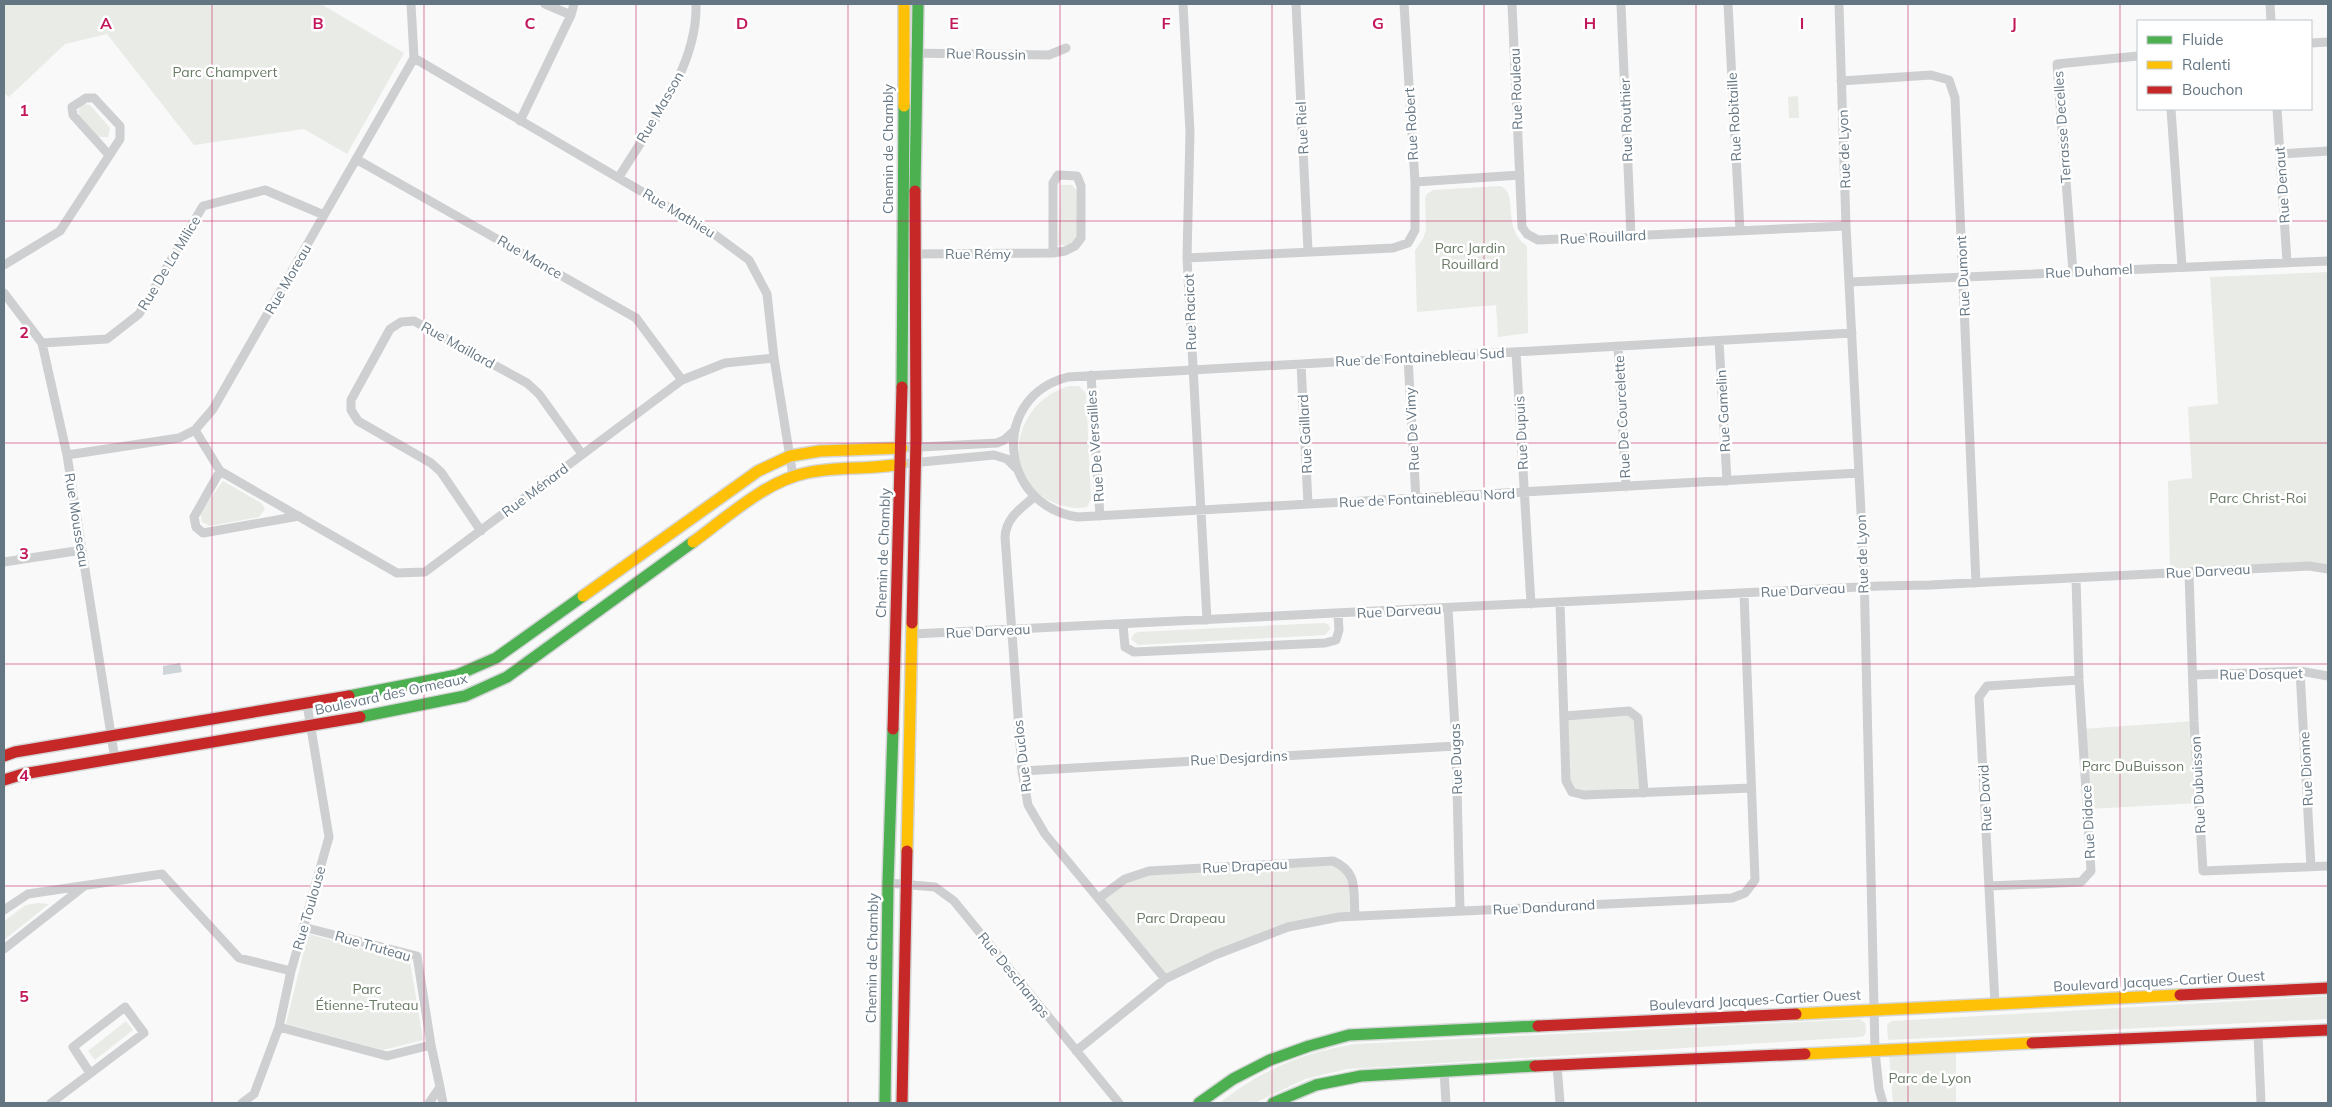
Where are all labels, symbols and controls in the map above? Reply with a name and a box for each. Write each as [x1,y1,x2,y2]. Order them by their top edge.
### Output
text: A [100,13,112,33]
text: B [312,13,324,33]
text: C [525,13,536,33]
text: D [736,13,748,33]
text: E [949,13,959,33]
text: F [1161,13,1171,33]
text: G [1372,13,1384,33]
text: H [1584,13,1596,33]
text: I [1800,13,1804,33]
text: J [2011,13,2017,33]
legend [2137,20,2312,110]
text: Fluide [2182,30,2223,49]
street label: Rue Roussin [946,44,1026,64]
street label: Rue Rouleau [1506,48,1526,130]
text: Ralenti [2182,55,2231,74]
park label: Parc Champvert [173,63,278,81]
street label: Rue Masson [632,68,688,146]
street label: Terrasse Decelles [2049,70,2075,184]
street label: Rue Robitaille [1723,72,1745,162]
street label: Rue Routhier [1616,77,1636,162]
text: Bouchon [2182,80,2243,99]
street label: Chemin de Chambly [879,83,897,214]
street label: Rue Robert [1400,87,1422,161]
text: 1 [19,100,29,120]
street label: Rue Riel [1292,101,1312,155]
street label: Rue de Lyon [1834,109,1854,189]
street label: Rue Denaut [2270,146,2294,224]
street label: Rue Mathieu [639,184,719,242]
street label: Rue De La Milice [134,213,204,313]
street label: Rue Rouillard [1559,226,1647,248]
street label: Rue Mance [494,231,566,283]
street label: Rue Dumont [1952,235,1974,317]
park label: Parc Jardin Rouillard [1435,239,1505,273]
street label: Rue Moreau [261,241,315,317]
street label: Rue Rémy [945,245,1011,263]
street label: Rue Duhamel [2045,260,2133,282]
street label: Rue Racicot [1180,273,1200,351]
street label: Rue Maillard [418,317,498,373]
text: 2 [19,322,29,342]
street label: Rue de Fontainebleau Sud [1335,344,1505,370]
street label: Rue De Courcelette [1610,355,1634,479]
street label: Rue Gamelin [1712,369,1734,453]
street label: Rue De Vimy [1401,386,1423,471]
street label: Rue De Versailles [1082,389,1108,503]
street label: Rue Gaillard [1294,394,1316,474]
street label: Rue Dupuis [1510,395,1532,471]
street label: Rue Ménard [498,459,572,521]
street label: Rue Mousseau [61,472,93,568]
street label: Rue de Fontainebleau Nord [1339,484,1515,512]
street label: Chemin de Chambly [872,487,894,618]
park label: Parc Christ-Roi [2209,489,2307,507]
street label: Rue de Lyon [1852,514,1872,594]
text: 3 [19,543,29,563]
street label: Rue Darveau [2165,560,2251,582]
street label: Rue Darveau [1760,579,1846,601]
street label: Rue Darveau [1356,600,1442,622]
street label: Rue Darveau [945,620,1031,642]
street label: Rue Dosquet [2219,664,2303,684]
street label: Boulevard des Ormeaux [313,669,469,719]
street label: Rue Duclos [1009,719,1035,793]
street label: Rue Dugas [1446,723,1466,795]
street label: Rue Dionne [2295,731,2317,807]
street label: Rue Dubuisson [2186,736,2210,834]
street label: Rue Desjardins [1190,746,1288,770]
park label: Parc DuBuisson [2082,757,2184,775]
street label: Rue David [1974,764,1996,832]
text: 4 [19,765,29,785]
street label: Rue Didace [2077,785,2099,859]
street label: Rue Drapeau [1202,855,1288,877]
street label: Rue Toulouse [288,864,330,952]
street label: Chemin de Chambly [862,892,882,1023]
street label: Rue Dandurand [1492,895,1596,919]
park label: Parc Drapeau [1136,909,1226,927]
street label: Rue Truteau [333,927,413,965]
street label: Rue Deschamps [974,928,1054,1022]
street label: Boulevard Jacques-Cartier Ouest [2053,966,2265,996]
park label: Parc Étienne-Truteau [315,980,419,1014]
street label: Boulevard Jacques-Cartier Ouest [1649,985,1861,1015]
text: 5 [19,986,29,1006]
park label: Parc de Lyon [1889,1069,1972,1087]

